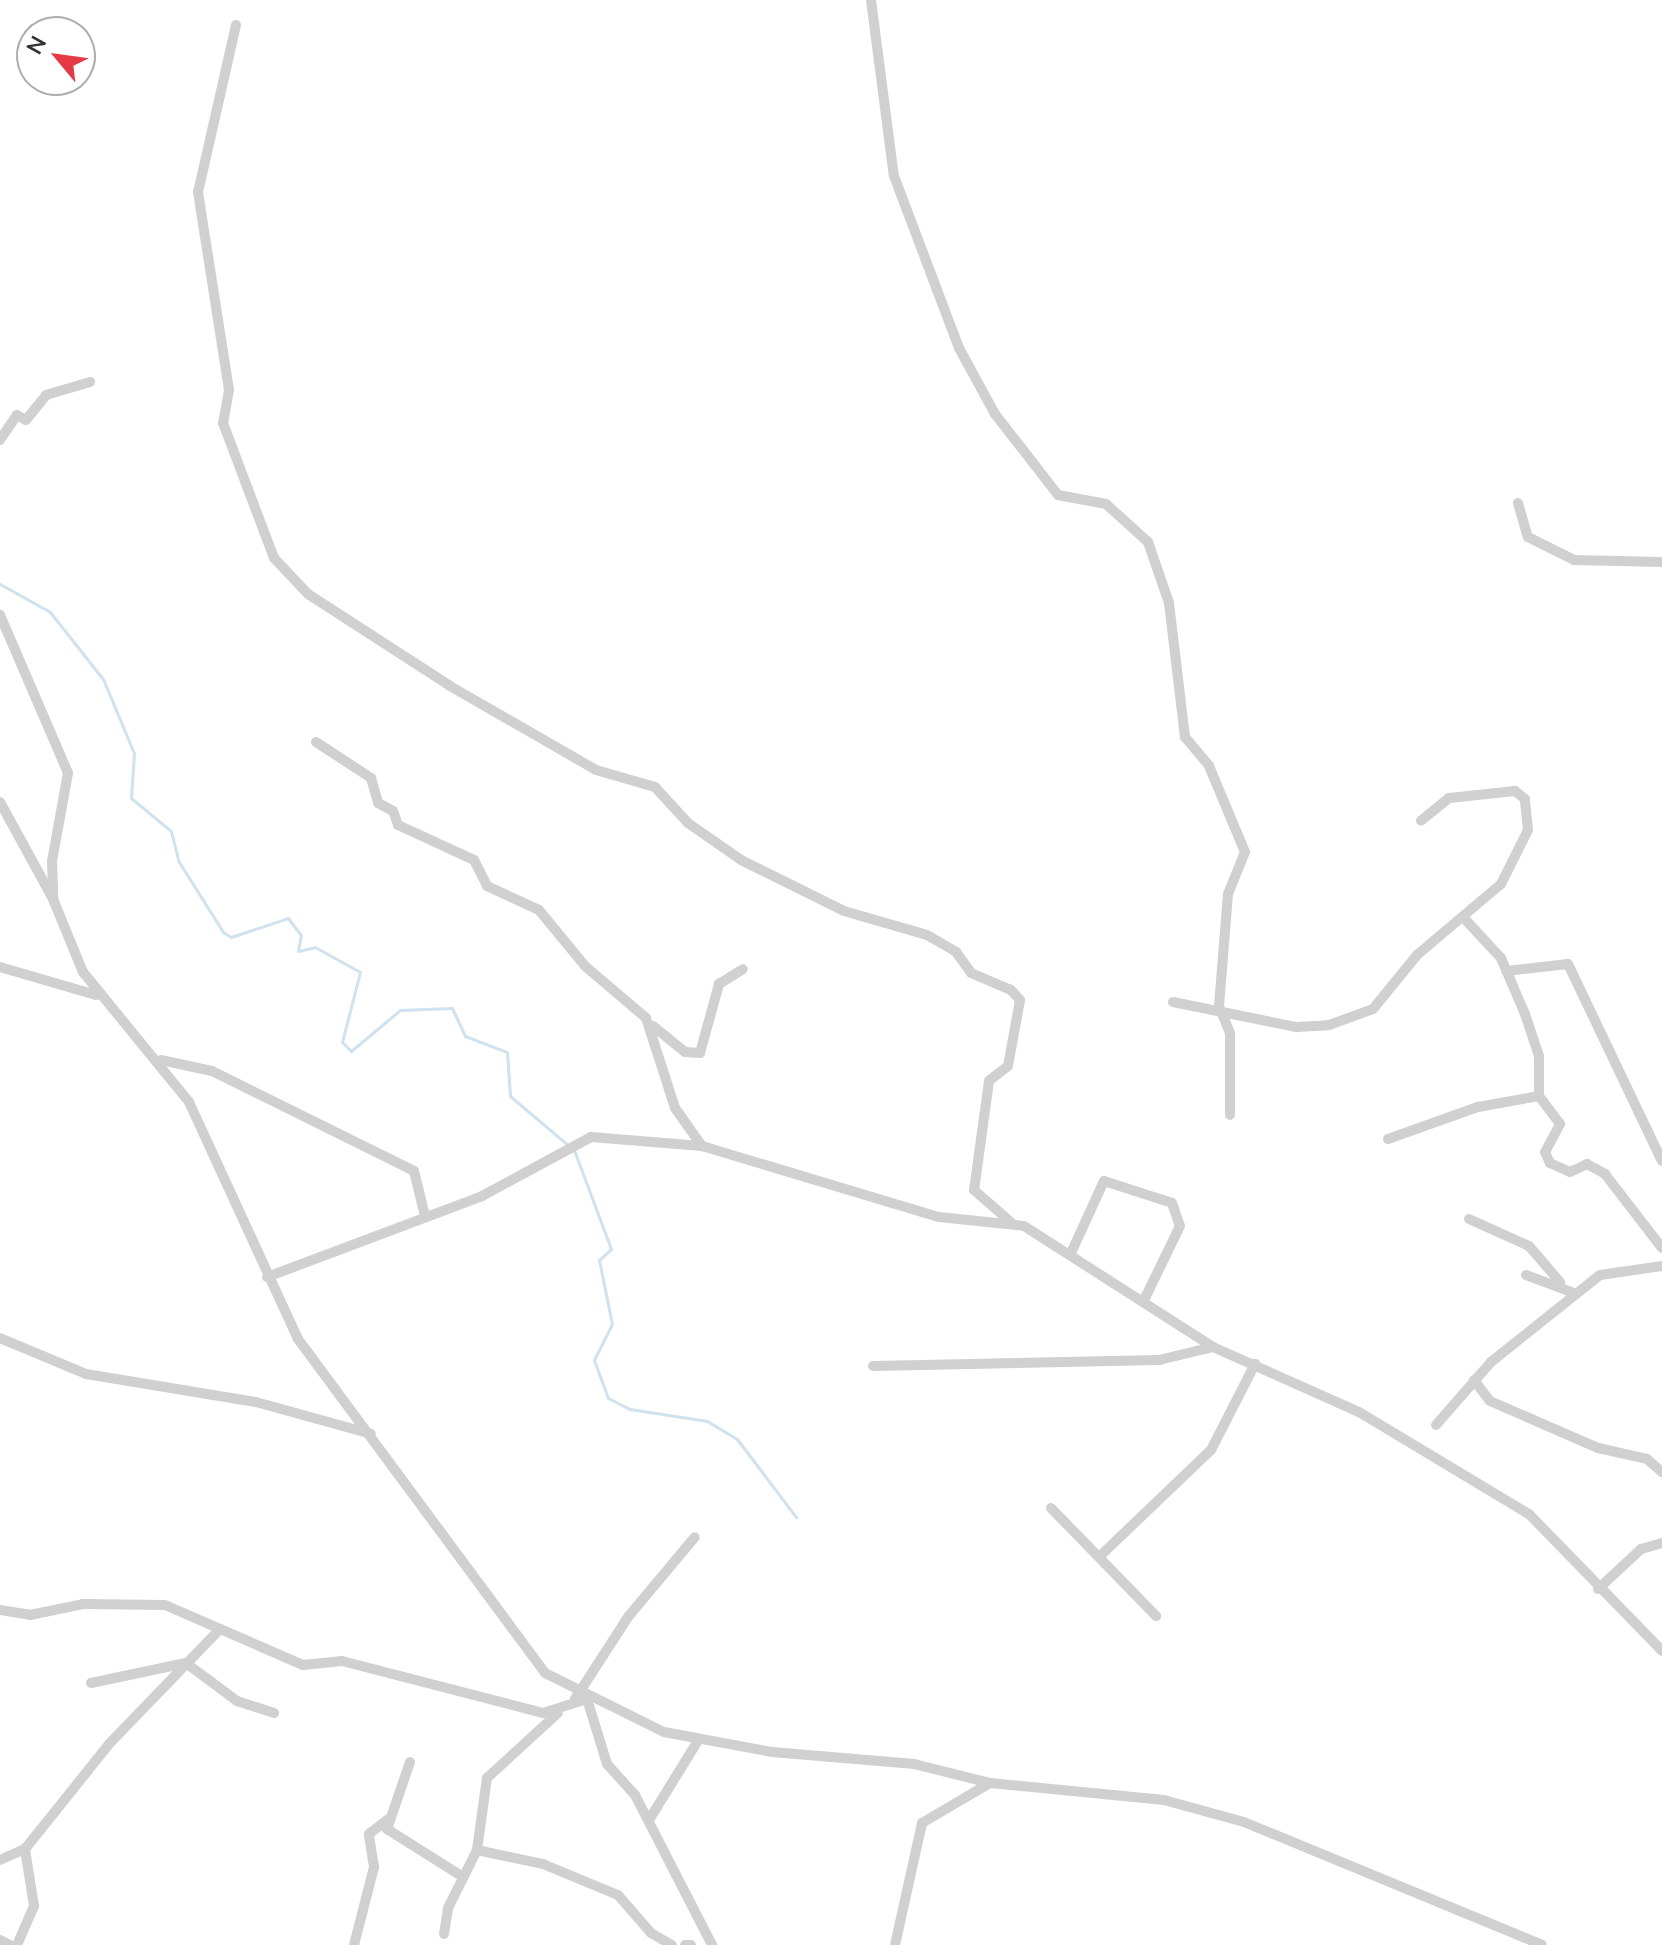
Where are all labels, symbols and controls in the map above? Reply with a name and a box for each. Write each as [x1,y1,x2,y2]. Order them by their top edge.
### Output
north arrow [16,16,96,96]
text: N [20,31,54,60]

